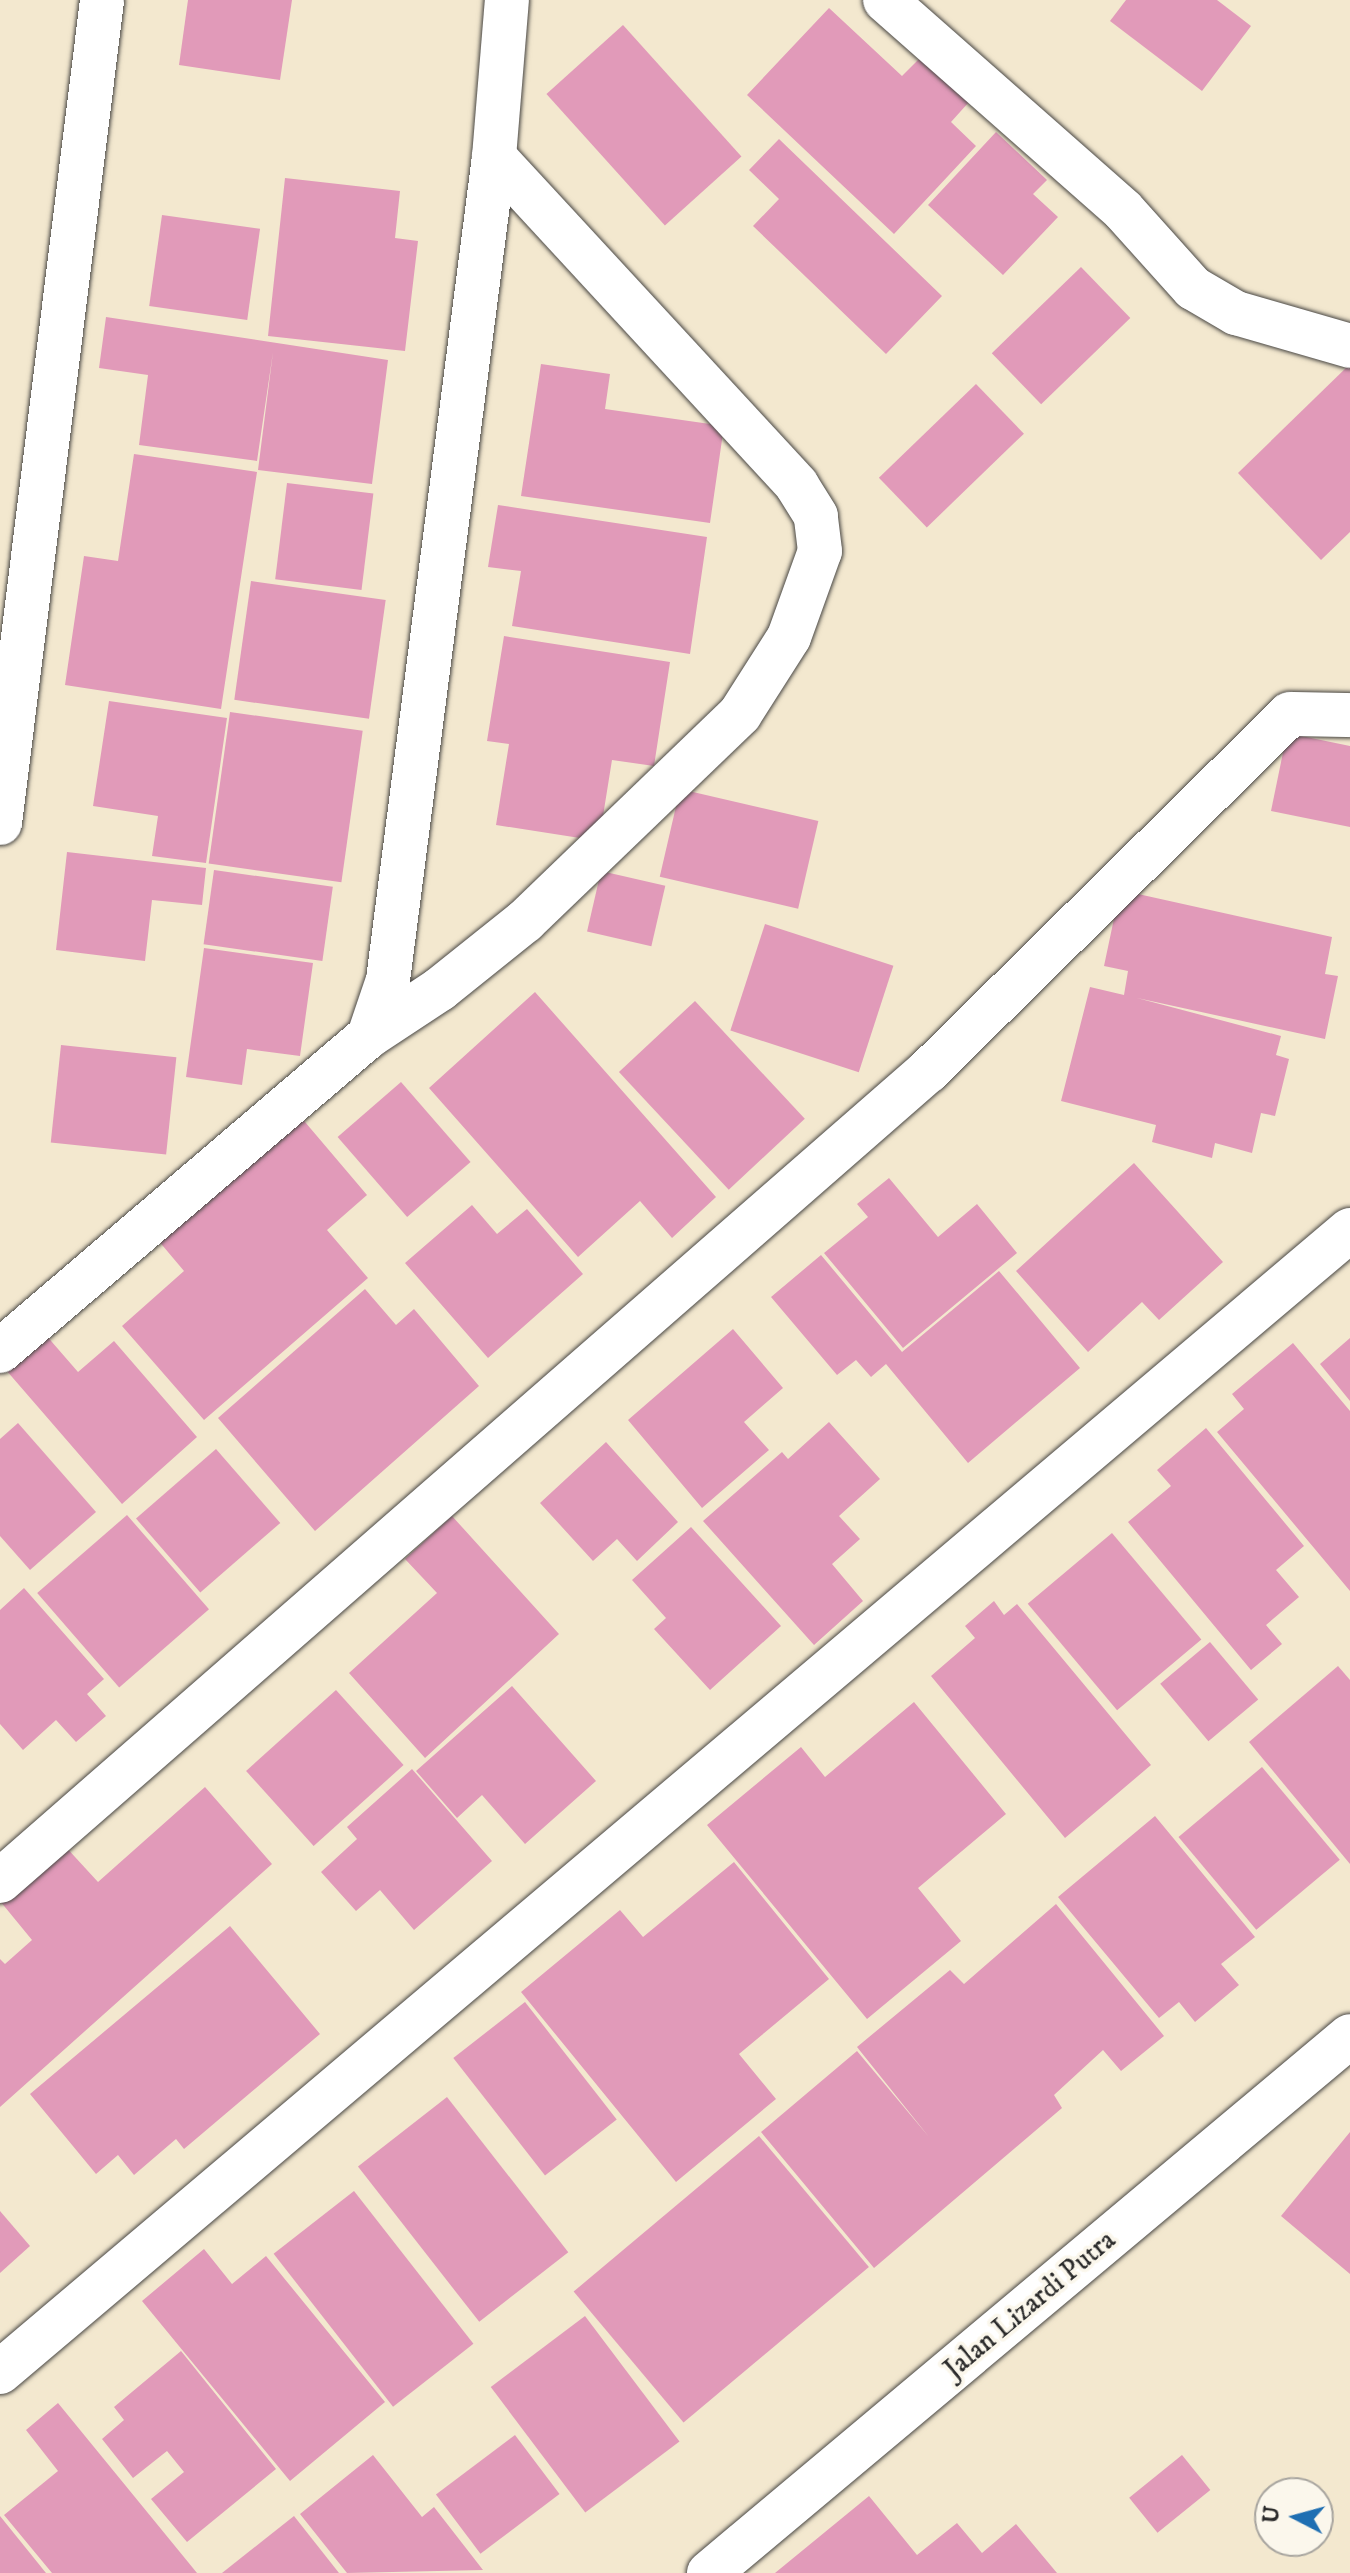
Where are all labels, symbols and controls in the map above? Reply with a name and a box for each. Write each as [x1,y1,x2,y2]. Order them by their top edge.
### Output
street label: Jalan Lizardi Putra [937,2224,1123,2386]
north arrow [1254,2477,1334,2557]
text: U [1257,2505,1286,2525]

